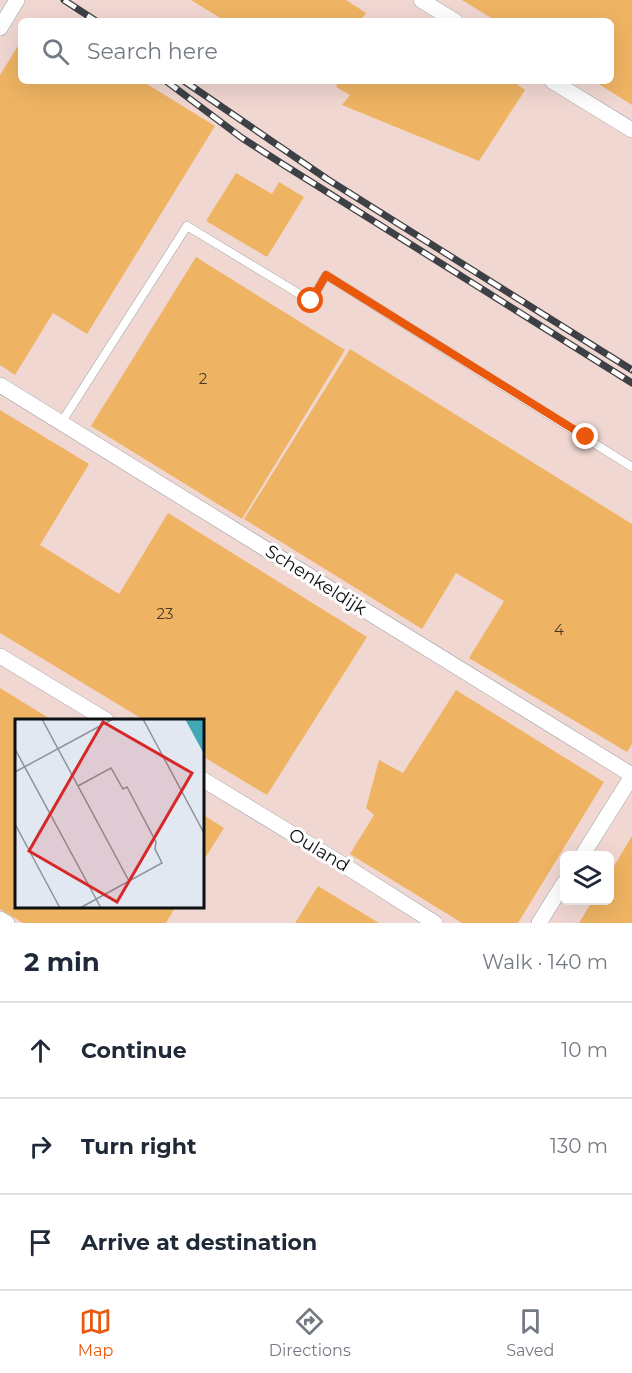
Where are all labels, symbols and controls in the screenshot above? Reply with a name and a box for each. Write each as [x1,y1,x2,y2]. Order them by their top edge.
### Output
search box [18,18,614,84]
icon: search [39,35,72,68]
text: Search here [87,38,218,65]
route start [297,287,323,313]
house number: 2 [199,369,207,388]
route end [572,423,598,449]
street label: Schenkeldijk [261,540,371,620]
house number: 23 [157,604,173,623]
house number: 4 [554,620,564,639]
inset map [15,719,204,908]
street label: Ouland [285,823,353,877]
map controls [560,851,614,905]
button: layers [560,851,614,905]
text: 2 min [24,946,100,978]
text: Walk · 140 m [482,950,608,974]
icon: ahead [24,1034,57,1067]
text: Continue [81,1037,187,1064]
text: 10 m [561,1038,608,1062]
icon: right [24,1130,57,1163]
text: Turn right [81,1133,196,1160]
text: 130 m [550,1134,608,1158]
icon: arrive [24,1226,57,1259]
text: Arrive at destination [81,1229,317,1256]
tab: Map [78,1305,113,1360]
tab: Directions [269,1305,351,1360]
tab: Saved [506,1305,554,1360]

